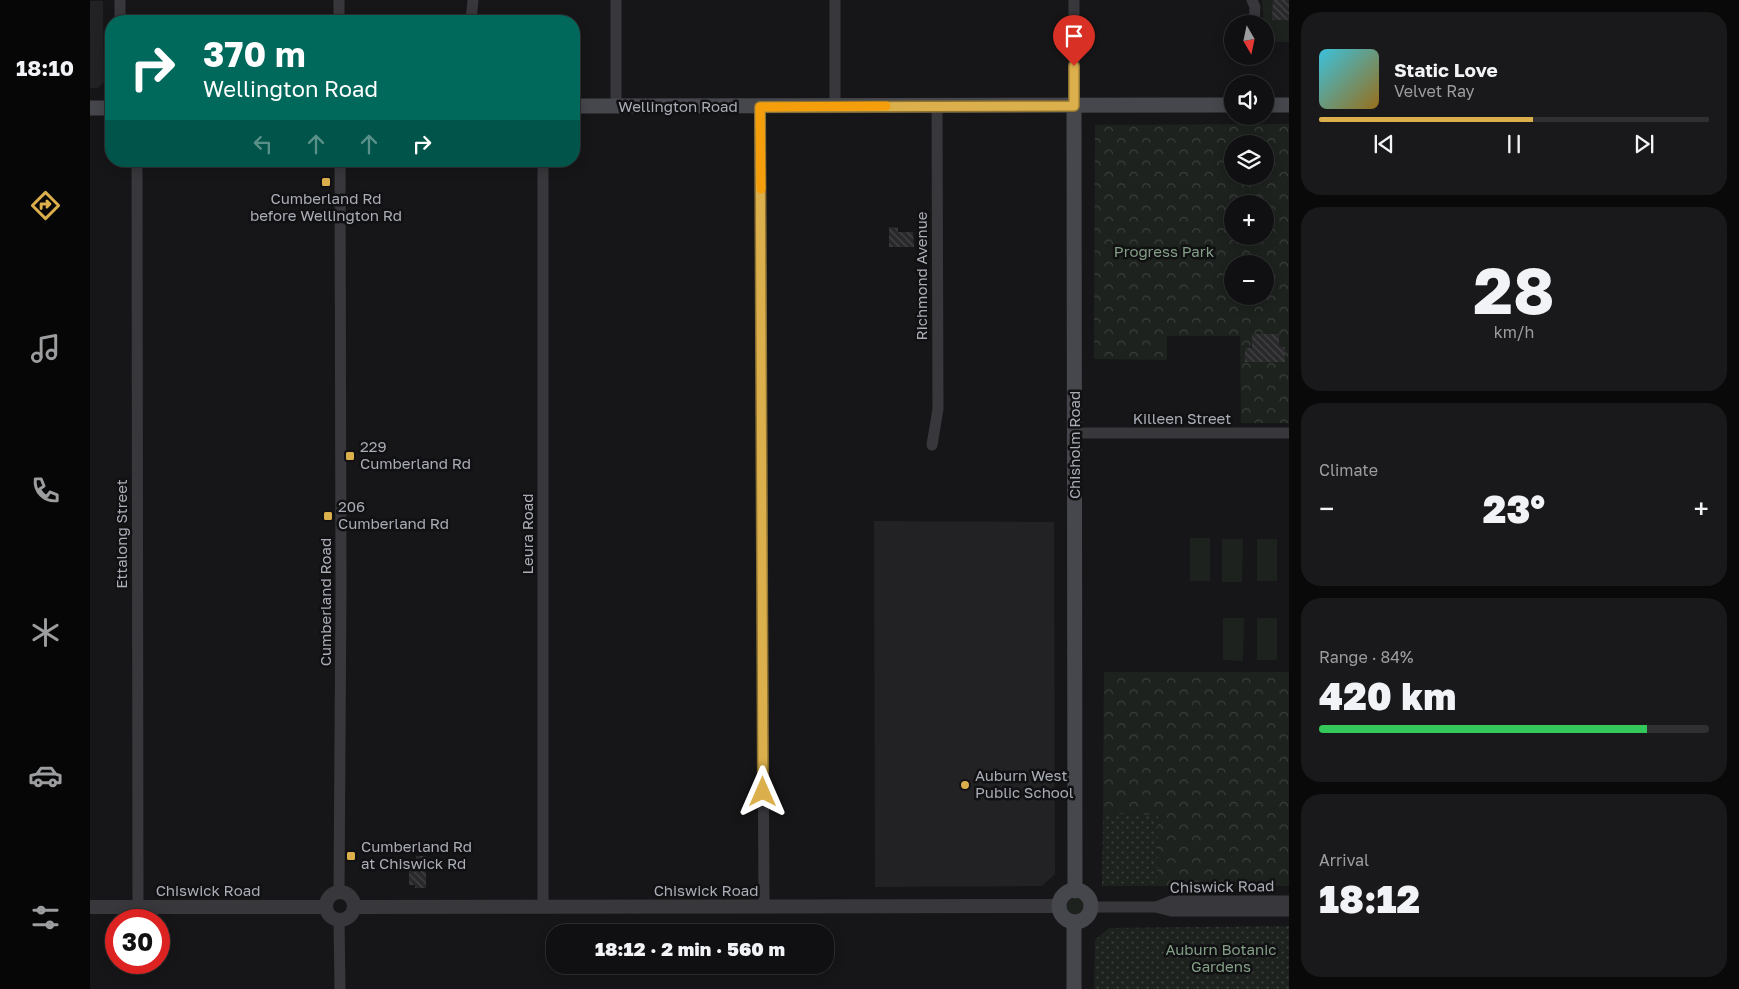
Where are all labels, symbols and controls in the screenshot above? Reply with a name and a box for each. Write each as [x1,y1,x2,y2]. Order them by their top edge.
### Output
pin [1053,15,1095,66]
north arrow [1224,15,1274,65]
map controls [1224,15,1274,305]
icon: arrive [1060,22,1088,50]
text: 370 m [203,33,306,75]
icon: right [120,35,185,100]
text: 18:10 [16,54,74,81]
text: Static Love [1394,58,1498,81]
text: Wellington Road [203,75,378,102]
button: sound [1224,75,1274,125]
text: Velvet Ray [1394,81,1475,101]
street label: Wellington Road [618,97,738,115]
icon: left [249,130,277,158]
icon: ahead [302,130,330,158]
icon: ahead [355,130,383,158]
icon: right [408,130,436,158]
icon: previous [1370,130,1398,158]
icon: pause [1500,130,1528,158]
icon: next [1630,130,1658,158]
button: layers [1224,135,1274,185]
marker: Cumberland Rd before Wellington Rd [320,176,332,188]
icon: directions [28,188,63,223]
place label: Cumberland Rd before Wellington Rd [250,189,402,224]
button: + [1224,195,1274,245]
street label: Richmond Avenue [912,211,930,341]
park label: Progress Park [1114,242,1215,260]
text: 28 [1473,250,1555,328]
button: − [1224,255,1274,305]
text: km/h [1494,322,1534,342]
icon: music [28,331,63,366]
street label: Chisholm Road [1065,391,1083,499]
street label: Killeen Street [1133,409,1231,427]
place label: 229 Cumberland Rd [360,437,471,472]
marker: 229 Cumberland Rd [344,450,356,462]
text: Climate [1319,460,1378,480]
icon: phone [28,473,63,508]
street label: Ettalong Street [112,479,130,589]
text: 23° [1483,486,1545,531]
text: − [1319,492,1334,525]
text: + [1694,492,1709,525]
street label: Leura Road [518,494,536,574]
place label: 206 Cumberland Rd [338,497,449,532]
marker: 206 Cumberland Rd [322,510,334,522]
street label: Cumberland Road [316,538,334,666]
icon: climate [28,615,63,650]
text: Range · 84% [1319,647,1413,667]
text: 420 km [1319,673,1456,718]
icon: car [28,758,63,793]
position arrow [736,765,788,817]
place label: Auburn West Public School [975,766,1074,801]
marker: Auburn West Public School [959,779,971,791]
place label: Cumberland Rd at Chiswick Rd [361,837,472,872]
marker: Cumberland Rd at Chiswick Rd [345,850,357,862]
text: Arrival [1319,850,1369,870]
street label: Chiswick Road [1169,876,1274,896]
text: 18:12 [1319,876,1420,921]
street label: Chiswick Road [156,881,260,899]
street label: Chiswick Road [654,881,758,899]
icon: filters [28,900,63,935]
speed limit sign: 30 [105,909,170,974]
text: 18:12 · 2 min · 560 m [595,937,785,960]
park label: Auburn Botanic Gardens [1166,940,1276,975]

